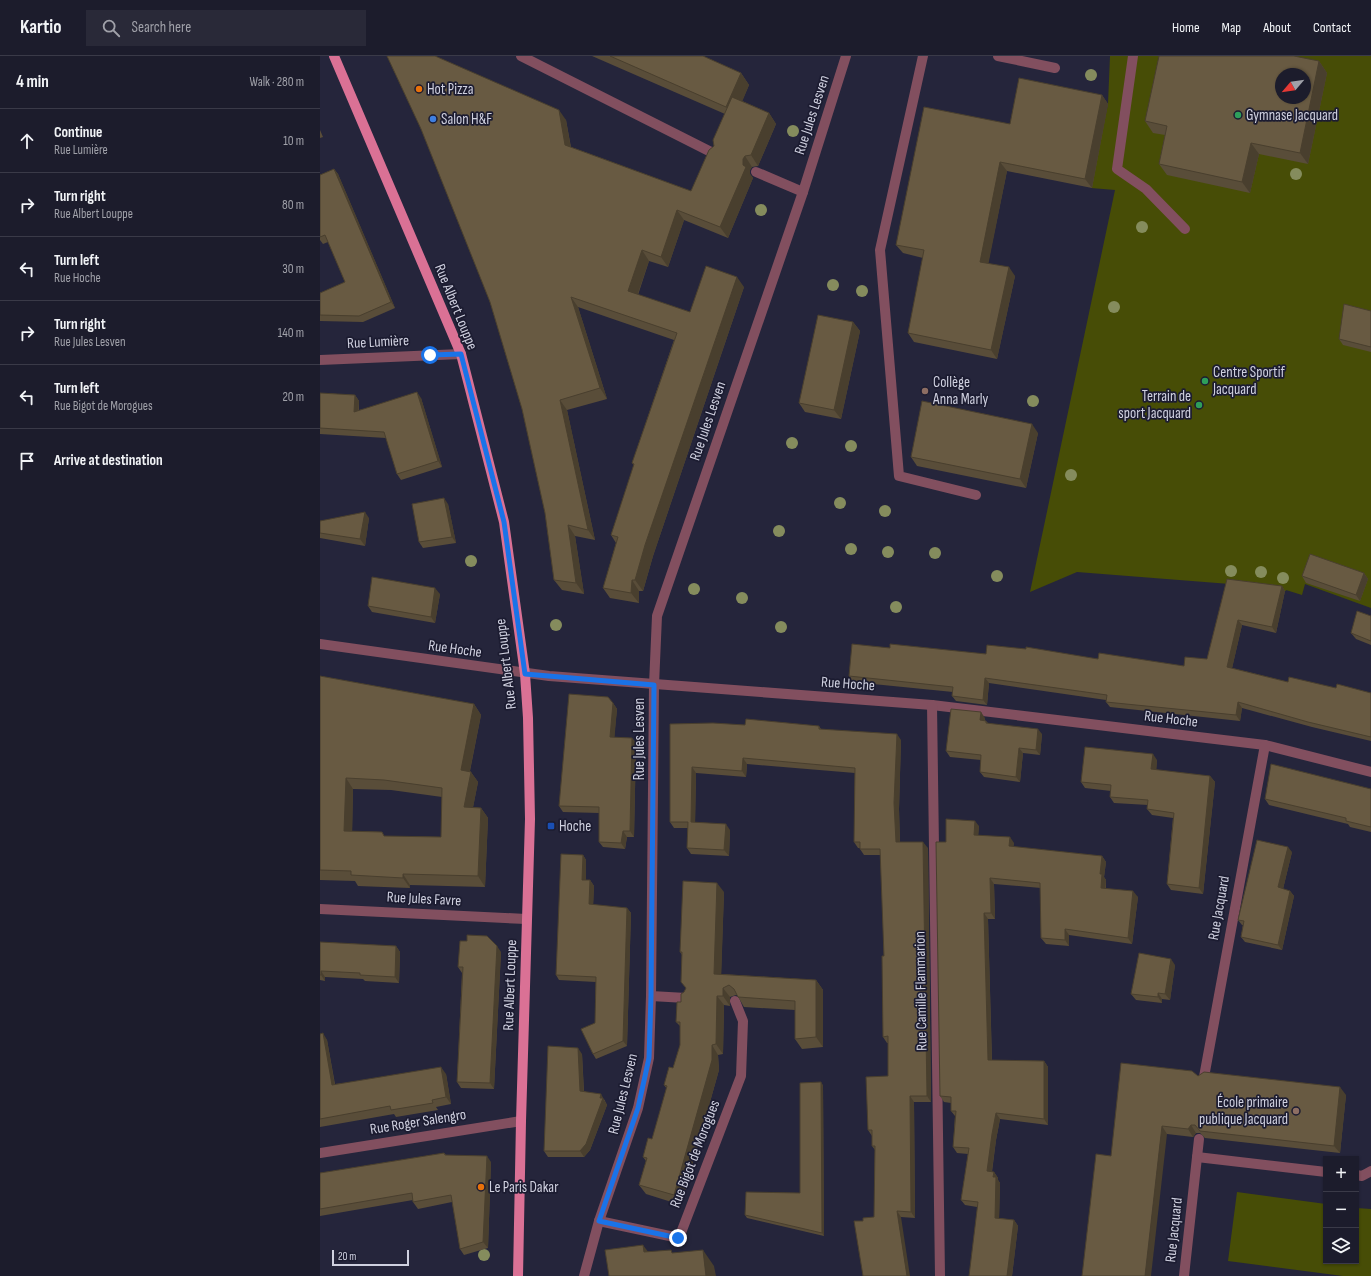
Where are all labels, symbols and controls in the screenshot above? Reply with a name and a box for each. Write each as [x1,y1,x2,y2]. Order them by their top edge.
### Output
search box [86,10,366,46]
text: Kartio [20,16,62,39]
icon: search [100,17,122,39]
text: Search here [132,18,191,37]
text: Home [1172,19,1200,36]
text: Map [1222,19,1241,36]
text: About [1263,19,1291,36]
text: Contact [1313,19,1351,36]
north arrow [1275,68,1311,104]
text: 4 min [16,72,49,92]
street label: Rue Jules Lesven [790,73,834,157]
text: Walk · 280 m [250,74,304,90]
place label: Hot Pizza [427,80,474,99]
marker: Hot Pizza [414,84,424,94]
place label: Gymnase Jacquard [1246,106,1338,125]
place label: Salon H&F [441,110,492,129]
marker: Gymnase Jacquard [1233,110,1243,120]
marker: Salon H&F [428,114,438,124]
text: Continue [54,123,103,142]
icon: ahead [16,130,38,152]
text: 10 m [283,133,304,149]
text: Rue Lumière [54,142,108,158]
text: Turn right [54,187,106,206]
icon: right [16,194,38,216]
text: 80 m [282,197,304,213]
text: Rue Albert Louppe [54,206,133,222]
text: Turn left [54,251,99,270]
icon: left [16,258,38,280]
text: 30 m [282,261,304,277]
street label: Rue Albert Louppe [430,261,482,353]
text: Rue Hoche [54,270,101,286]
text: Turn right [54,315,106,334]
icon: right [16,322,38,344]
text: 140 m [278,325,304,341]
street label: Rue Lumière [347,331,409,353]
text: Rue Jules Lesven [54,334,125,350]
route start [421,346,439,364]
place label: Centre Sportif Jacquard [1212,363,1285,399]
place label: Collège Anna Marly [932,373,988,409]
marker: Centre Sportif Jacquard [1200,376,1210,386]
text: Turn left [54,379,99,398]
street label: Rue Jules Lesven [686,379,730,463]
icon: left [16,386,38,408]
marker: Collège Anna Marly [920,386,930,396]
place label: Terrain de sport Jacquard [1118,387,1191,423]
text: 20 m [282,389,304,405]
text: Rue Bigot de Morogues [54,398,153,414]
marker: Terrain de sport Jacquard [1194,400,1204,410]
icon: arrive [16,450,38,472]
text: Arrive at destination [54,451,163,470]
street label: Rue Albert Louppe [491,618,521,710]
street label: Rue Hoche [427,636,483,662]
street label: Rue Hoche [820,673,876,695]
street label: Rue Jules Lesven [630,698,649,780]
street label: Rue Hoche [1143,706,1199,732]
place label: Hoche [559,817,591,836]
marker: Hoche [546,821,556,831]
street label: Rue Jacquard [1204,874,1234,942]
street label: Rue Jules Favre [386,888,462,910]
street label: Rue Camille Flammarion [910,931,932,1051]
street label: Rue Albert Louppe [499,939,521,1031]
street label: Rue Jules Lesven [604,1052,642,1136]
place label: École primaire publique Jacquard [1199,1093,1288,1129]
street label: Rue Bigot de Morogues [666,1097,724,1211]
street label: Rue Roger Salengro [369,1105,467,1139]
marker: École primaire publique Jacquard [1291,1106,1301,1116]
map controls [1323,1156,1359,1264]
button: + [1323,1156,1359,1192]
place label: Le Paris Dakar [489,1178,559,1197]
marker: Le Paris Dakar [476,1182,486,1192]
button: − [1323,1192,1359,1228]
street label: Rue Jacquard [1161,1197,1187,1263]
button: layers [1323,1228,1359,1264]
route end [669,1229,687,1247]
scale bar [332,1248,409,1267]
text: 20 m [338,1250,356,1263]

